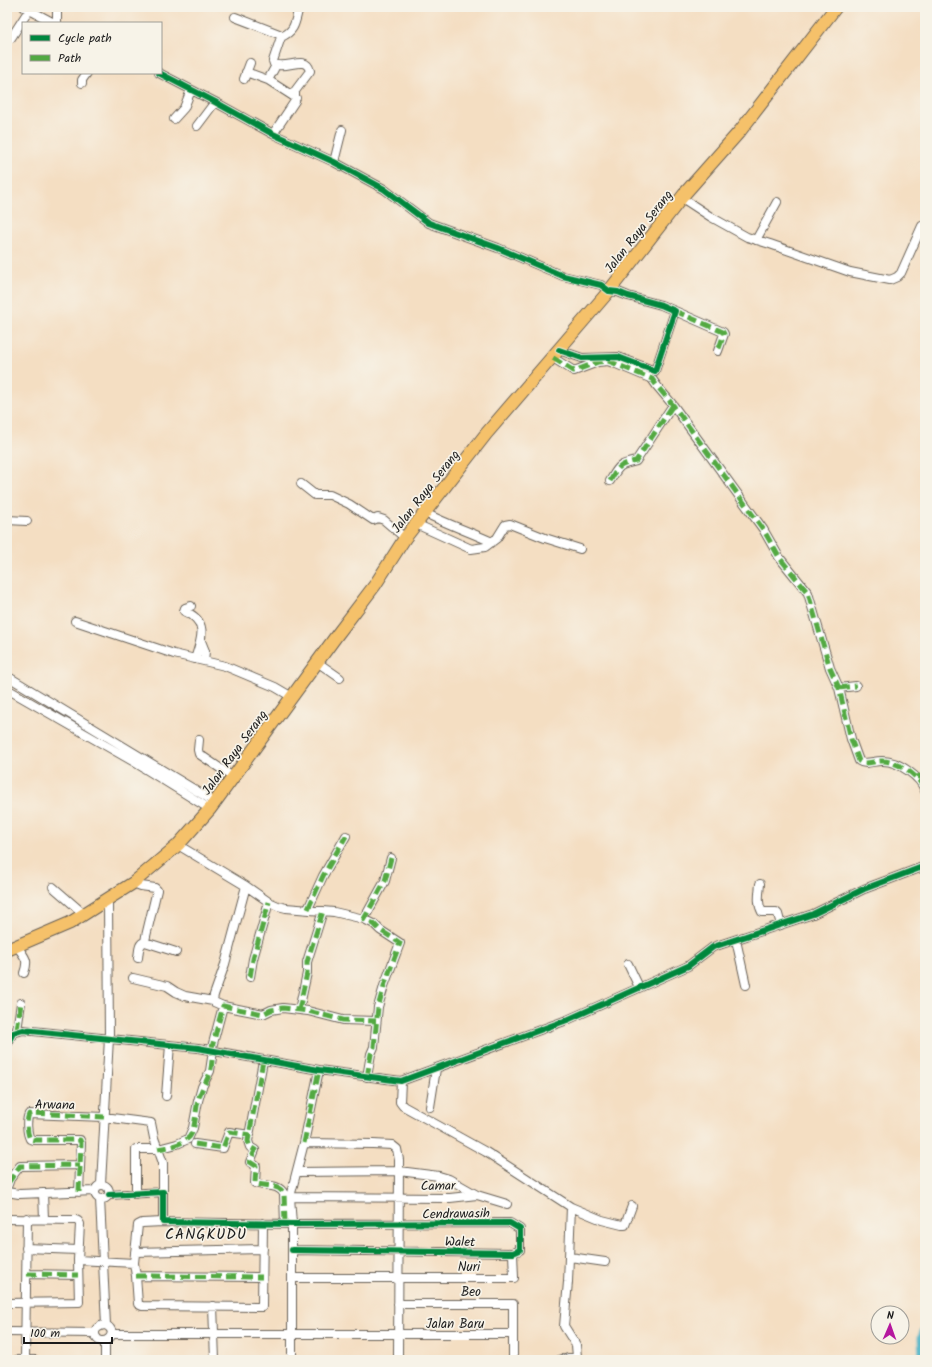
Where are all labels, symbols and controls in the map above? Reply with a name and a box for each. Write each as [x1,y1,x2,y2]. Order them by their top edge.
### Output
legend [22,22,162,74]
text: Cycle path [58,29,112,48]
text: Path [58,49,81,68]
street label: Jalan Raya Serang [600,186,679,278]
street label: Jalan Raya Serang [387,446,466,538]
street label: Jalan Raya Serang [197,706,273,800]
street label: Arwana [35,1095,75,1116]
street label: Camar [421,1176,456,1197]
street label: Cendrawasih [422,1203,490,1226]
district label: CANGKUDU [165,1223,247,1247]
street label: Walet [445,1232,476,1253]
street label: Nuri [458,1257,481,1278]
street label: Beo [461,1282,481,1303]
north arrow [870,1305,910,1345]
text: N [887,1307,894,1325]
street label: Jalan Baru [426,1314,485,1335]
scale bar [24,1319,112,1345]
text: 100 m [30,1324,61,1343]

